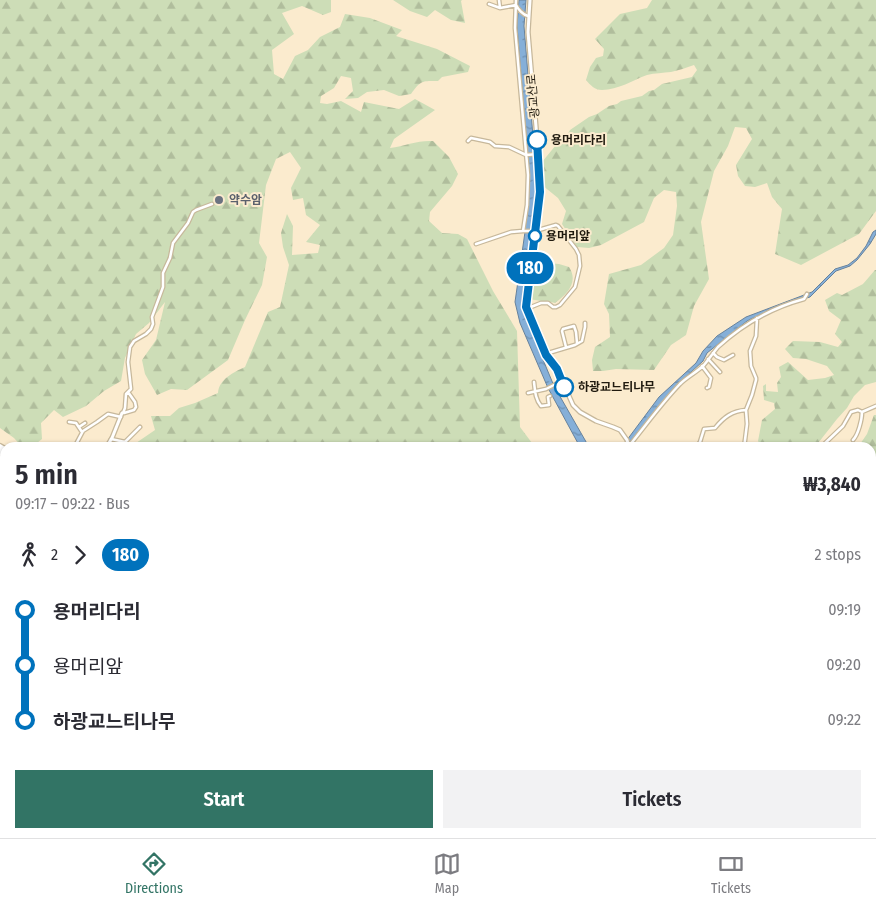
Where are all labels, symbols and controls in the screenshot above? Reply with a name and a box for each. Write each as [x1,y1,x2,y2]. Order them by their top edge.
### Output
street label: 광교산로 [524,73,542,119]
marker: 용머리다리 [527,130,547,150]
place label: 용머리다리 [551,133,606,147]
place label: 약수암 [229,193,262,207]
marker: 약수암 [213,194,225,206]
marker: 용머리앞 [528,229,542,243]
place label: 용머리앞 [546,229,590,243]
line badge: 180 [501,252,559,284]
text: 180 [517,257,543,279]
marker: 하광교느티나무 [554,377,574,397]
place label: 하광교느티나무 [578,380,655,394]
text: 5 min [15,458,78,491]
text: ₩3,840 [803,473,861,496]
text: 09:17 – 09:22 · Bus [15,494,130,513]
icon: walk [15,541,43,569]
icon: forward [66,541,94,569]
text: 180 [112,544,139,566]
text: 2 [51,545,58,564]
text: 2 stops [815,545,861,564]
text: 용머리다리 [53,600,140,623]
text: 09:19 [828,600,861,619]
text: 용머리앞 [53,655,123,678]
text: 09:20 [826,655,861,674]
text: 하광교느티나무 [53,710,175,733]
text: 09:22 [828,710,861,729]
button: Start [15,770,433,828]
button: Tickets [443,770,861,828]
tab: Directions [125,850,183,897]
tab: Map [433,850,461,897]
tab: Tickets [711,850,751,897]

